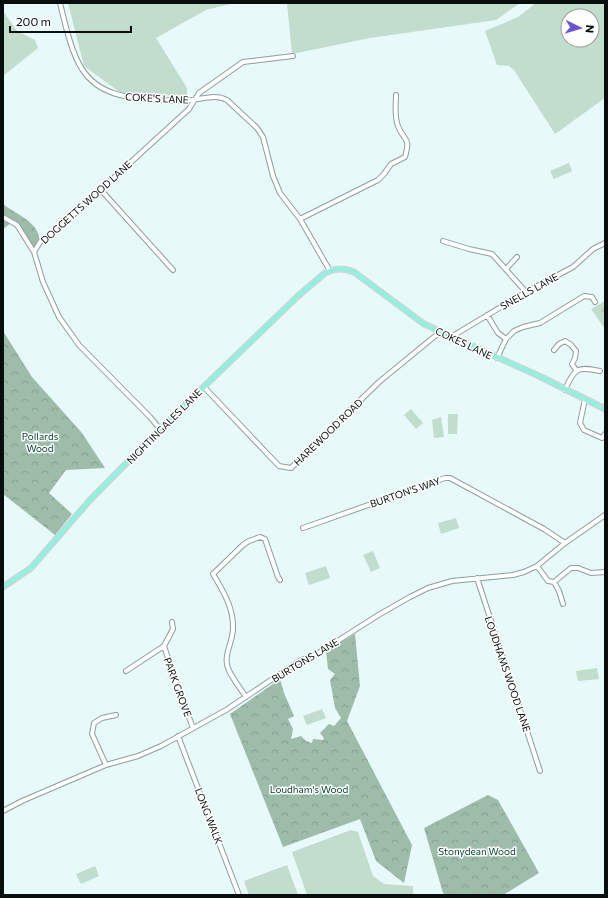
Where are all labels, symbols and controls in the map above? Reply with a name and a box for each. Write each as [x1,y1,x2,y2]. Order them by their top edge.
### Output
scale bar [10,8,131,34]
north arrow [560,8,600,48]
text: 200 m [16,14,51,28]
text: N [584,24,597,34]
street label: COKE'S LANE [125,90,189,106]
street label: DOGGETTS WOOD LANE [38,158,134,246]
street label: SNELLS LANE [498,270,560,312]
street label: COKES LANE [434,325,494,361]
street label: NIGHTINGALES LANE [124,386,204,466]
street label: HAREWOOD ROAD [291,396,365,468]
park label: Pollards Wood [22,430,59,454]
street label: BURTON'S WAY [368,474,442,510]
street label: LOUDHAMS WOOD LANE [482,614,534,734]
street label: BURTONS LANE [269,635,341,685]
street label: PARK GROVE [162,656,194,719]
park label: Loudham's Wood [270,783,348,795]
street label: LONG WALK [193,786,225,846]
park label: Stonydean Wood [438,845,516,857]

